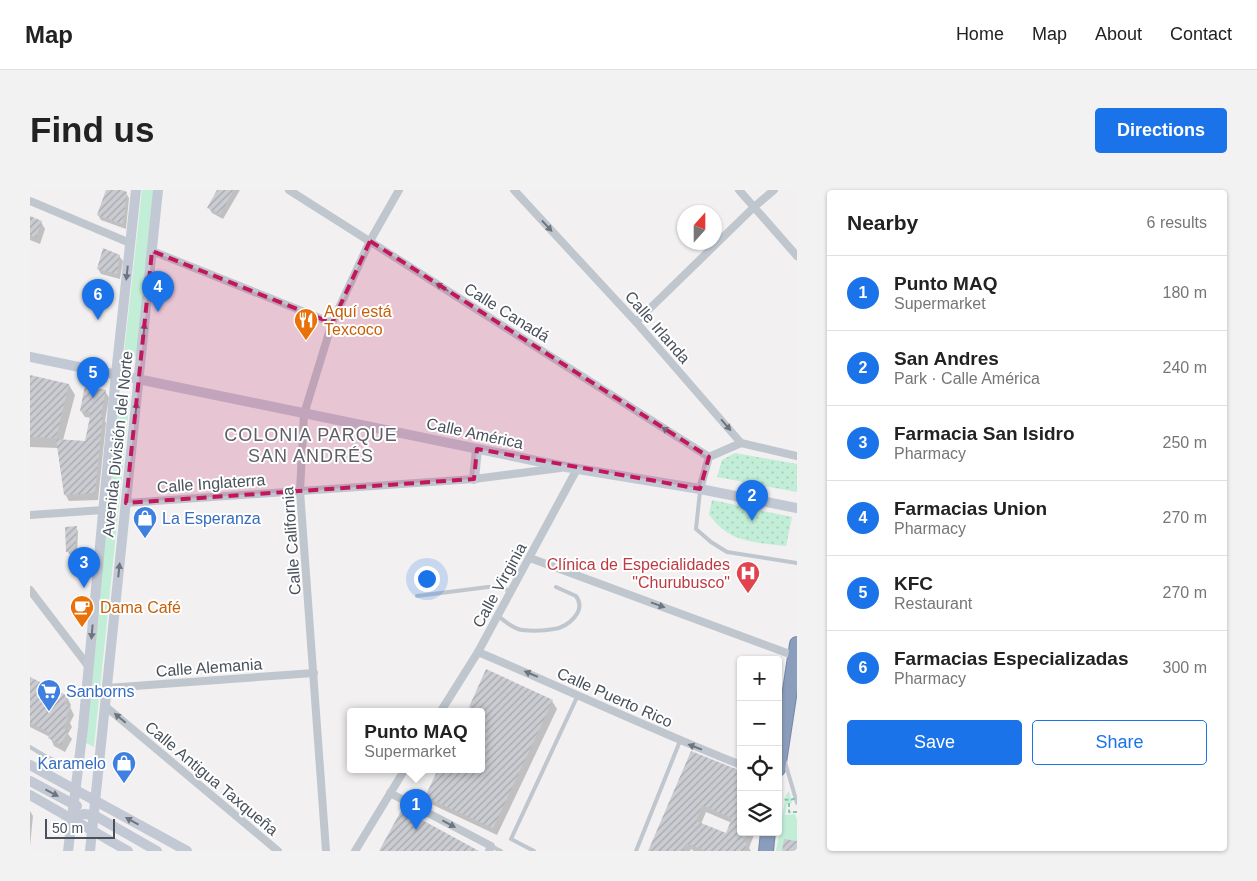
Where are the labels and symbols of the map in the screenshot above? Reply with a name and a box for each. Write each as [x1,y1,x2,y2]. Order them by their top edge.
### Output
north arrow [677,205,722,250]
one-way arrow [541,219,553,231]
one-way arrow [123,266,131,282]
pin: 4 [142,271,174,312]
pin: 6 [82,279,114,320]
street label: Calle Canadá [461,280,552,345]
one-way arrow [436,282,449,292]
street label: Calle Irlanda [622,288,694,367]
place label: Aquí está Texcoco [324,303,392,338]
restaurant icon: Aquí está Texcoco [293,307,319,341]
one-way arrow [140,322,148,338]
street label: Avenida División del Norte [99,350,136,538]
pin: 5 [77,357,109,398]
one-way arrow [132,401,140,417]
street label: Calle América [425,415,525,452]
one-way arrow [720,419,731,432]
district label: COLONIA PARQUE SAN ANDRÉS [224,425,398,466]
one-way arrow [661,426,675,436]
street label: Calle Inglaterra [156,471,266,496]
pin: 2 [736,480,768,521]
street label: Calle California [279,486,304,596]
shop icon: La Esperanza [132,505,158,539]
place label: La Esperanza [162,510,261,527]
street label: Calle Virginia [469,540,530,630]
pin: 3 [68,547,100,588]
place label: Clínica de Especialidades "Churubusco" [547,556,730,591]
hospital icon: Clínica de Especialidades "Churubusco" [735,560,761,594]
one-way arrow [115,562,123,578]
your location [414,566,440,592]
cafe icon: Dama Café [69,594,95,628]
place label: Dama Café [100,599,181,616]
one-way arrow [651,601,666,609]
one-way arrow [88,624,96,640]
street label: Calle Alemania [155,655,263,680]
street label: Calle Puerto Rico [554,664,675,731]
one-way arrow [524,670,538,678]
supermarket icon: Sanborns [36,678,62,712]
place label: Sanborns [66,683,135,700]
one-way arrow [114,713,127,724]
street label: Calle Antigua Taxqueña [142,718,282,839]
one-way arrow [687,743,702,751]
shop icon: Karamelo [111,750,137,784]
place label: Karamelo [38,755,106,772]
one-way arrow [44,789,59,797]
pin: 1 [400,789,432,830]
scale bar [45,816,115,839]
one-way arrow [125,816,139,825]
one-way arrow [441,820,456,828]

